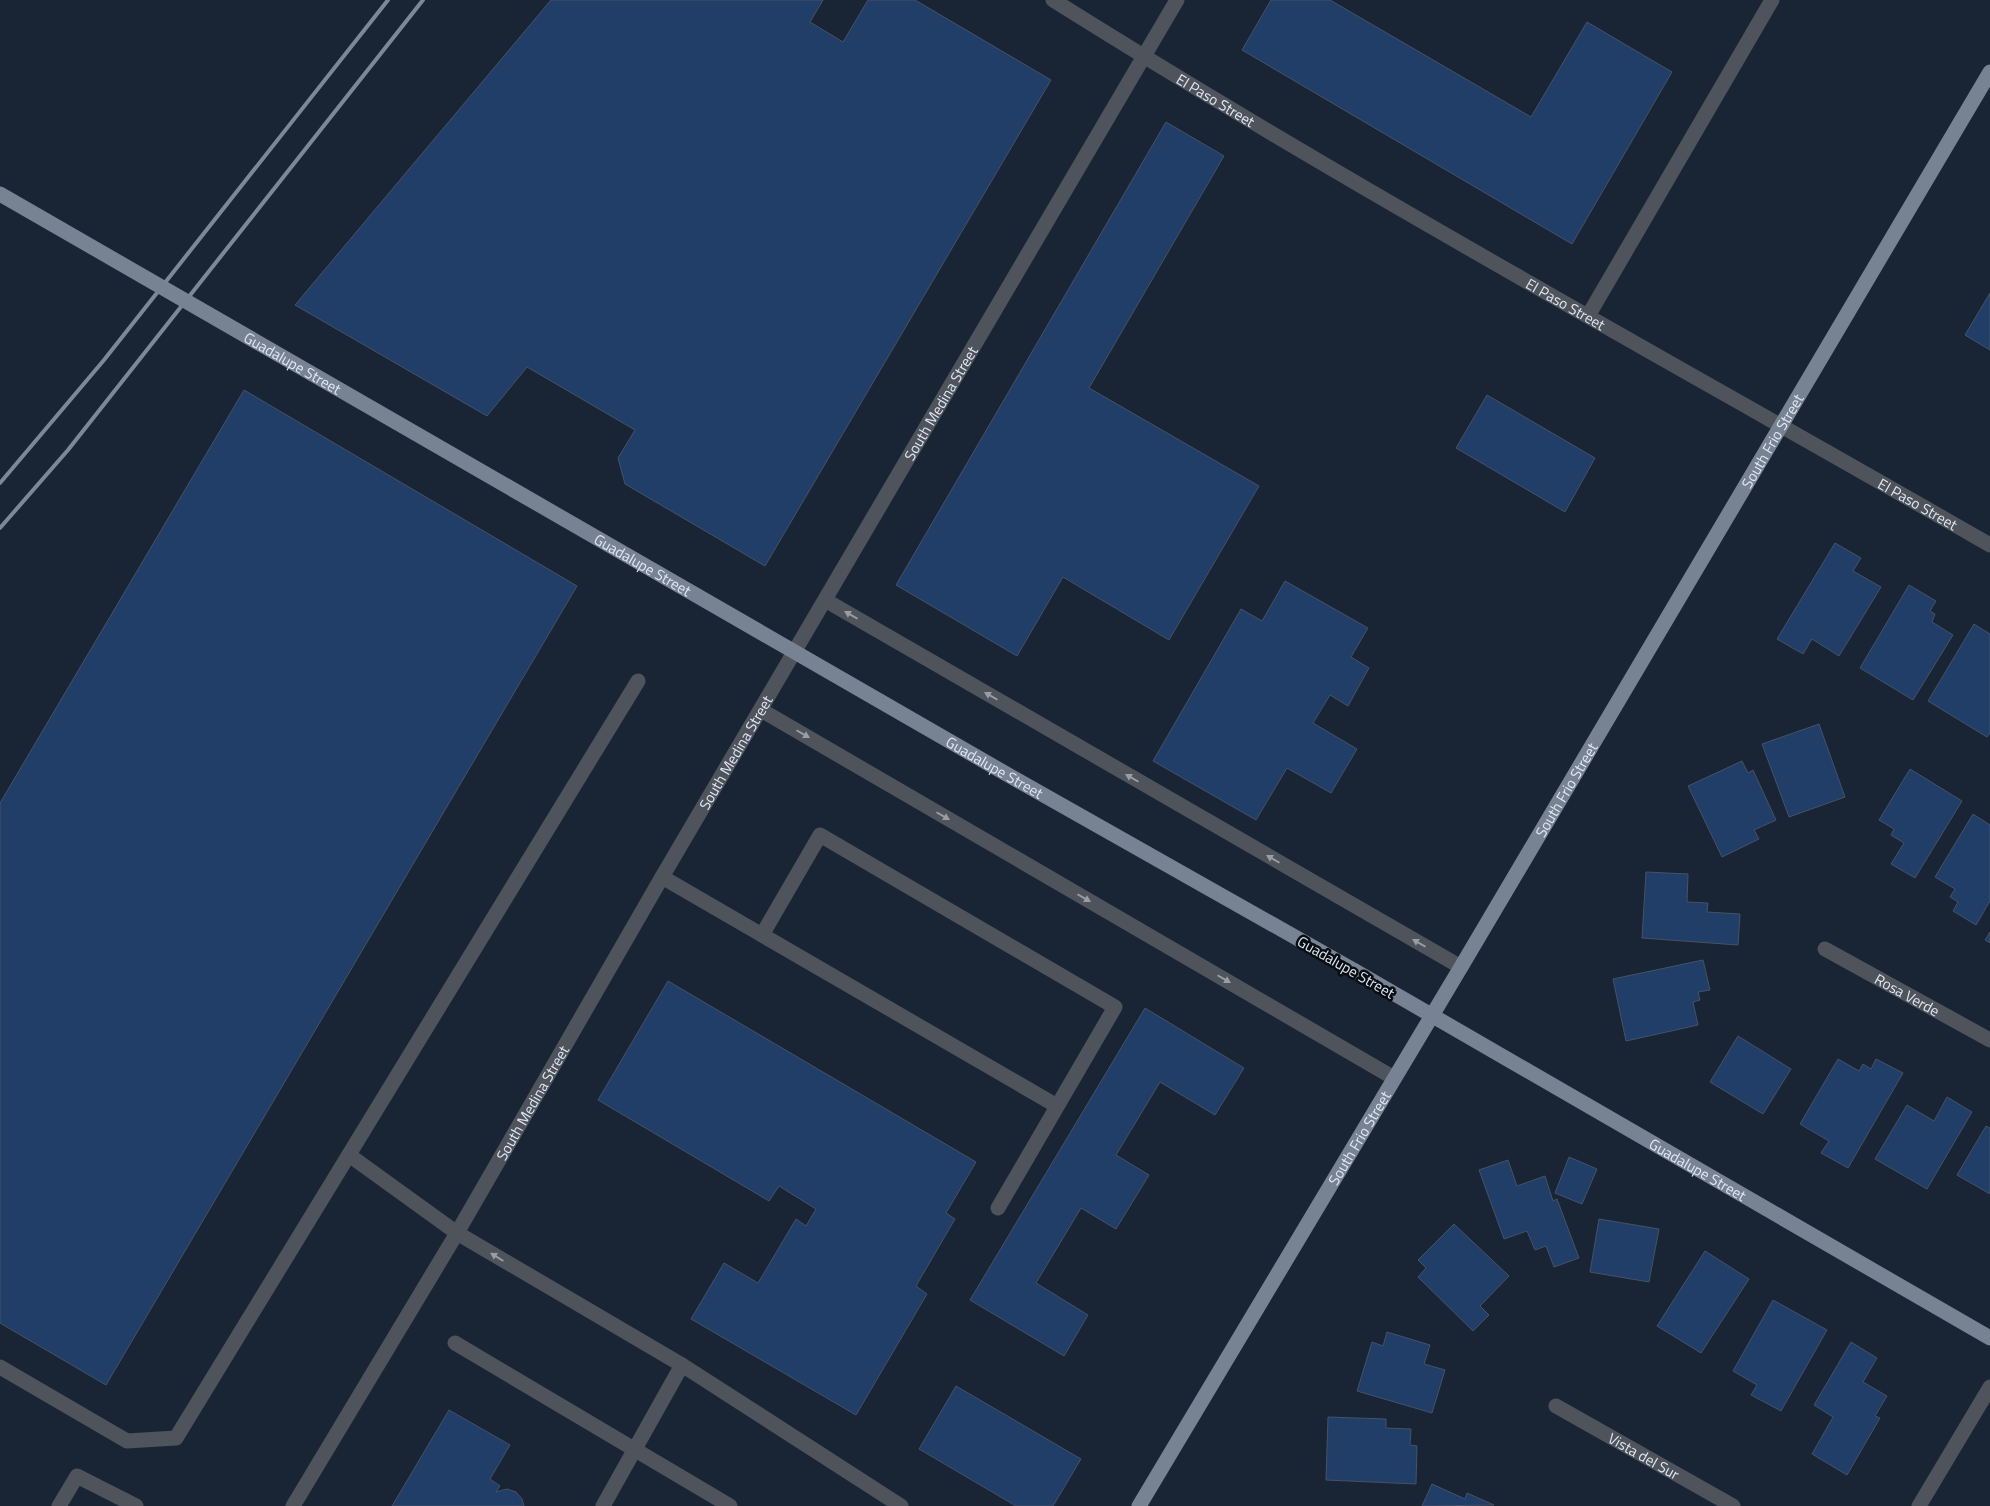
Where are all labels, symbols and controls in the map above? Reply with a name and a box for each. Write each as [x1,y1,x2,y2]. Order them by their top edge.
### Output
street label: El Paso Street [1172,67,1260,133]
street label: El Paso Street [1522,272,1610,336]
street label: Guadalupe Street [240,326,347,400]
street label: South Medina Street [898,341,983,465]
street label: South Frio Street [1735,388,1809,493]
street label: El Paso Street [1874,472,1963,536]
street label: Guadalupe Street [590,527,697,602]
one-way arrow [844,611,857,620]
street label: South Medina Street [693,690,778,814]
one-way arrow [985,692,998,701]
one-way arrow [796,730,810,739]
street label: Guadalupe Street [942,730,1048,805]
street label: South Frio Street [1529,737,1603,841]
one-way arrow [1126,773,1139,782]
one-way arrow [936,812,951,820]
one-way arrow [1266,854,1279,863]
one-way arrow [1077,893,1090,902]
street label: Guadalupe Street [1293,930,1400,1005]
one-way arrow [1412,938,1425,947]
street label: Rosa Verde [1871,967,1944,1022]
one-way arrow [1218,975,1231,984]
street label: South Medina Street [490,1040,575,1164]
street label: South Frio Street [1322,1085,1397,1189]
street label: Guadalupe Street [1645,1132,1751,1207]
one-way arrow [490,1253,503,1262]
street label: Vista del Sur [1604,1426,1684,1485]

